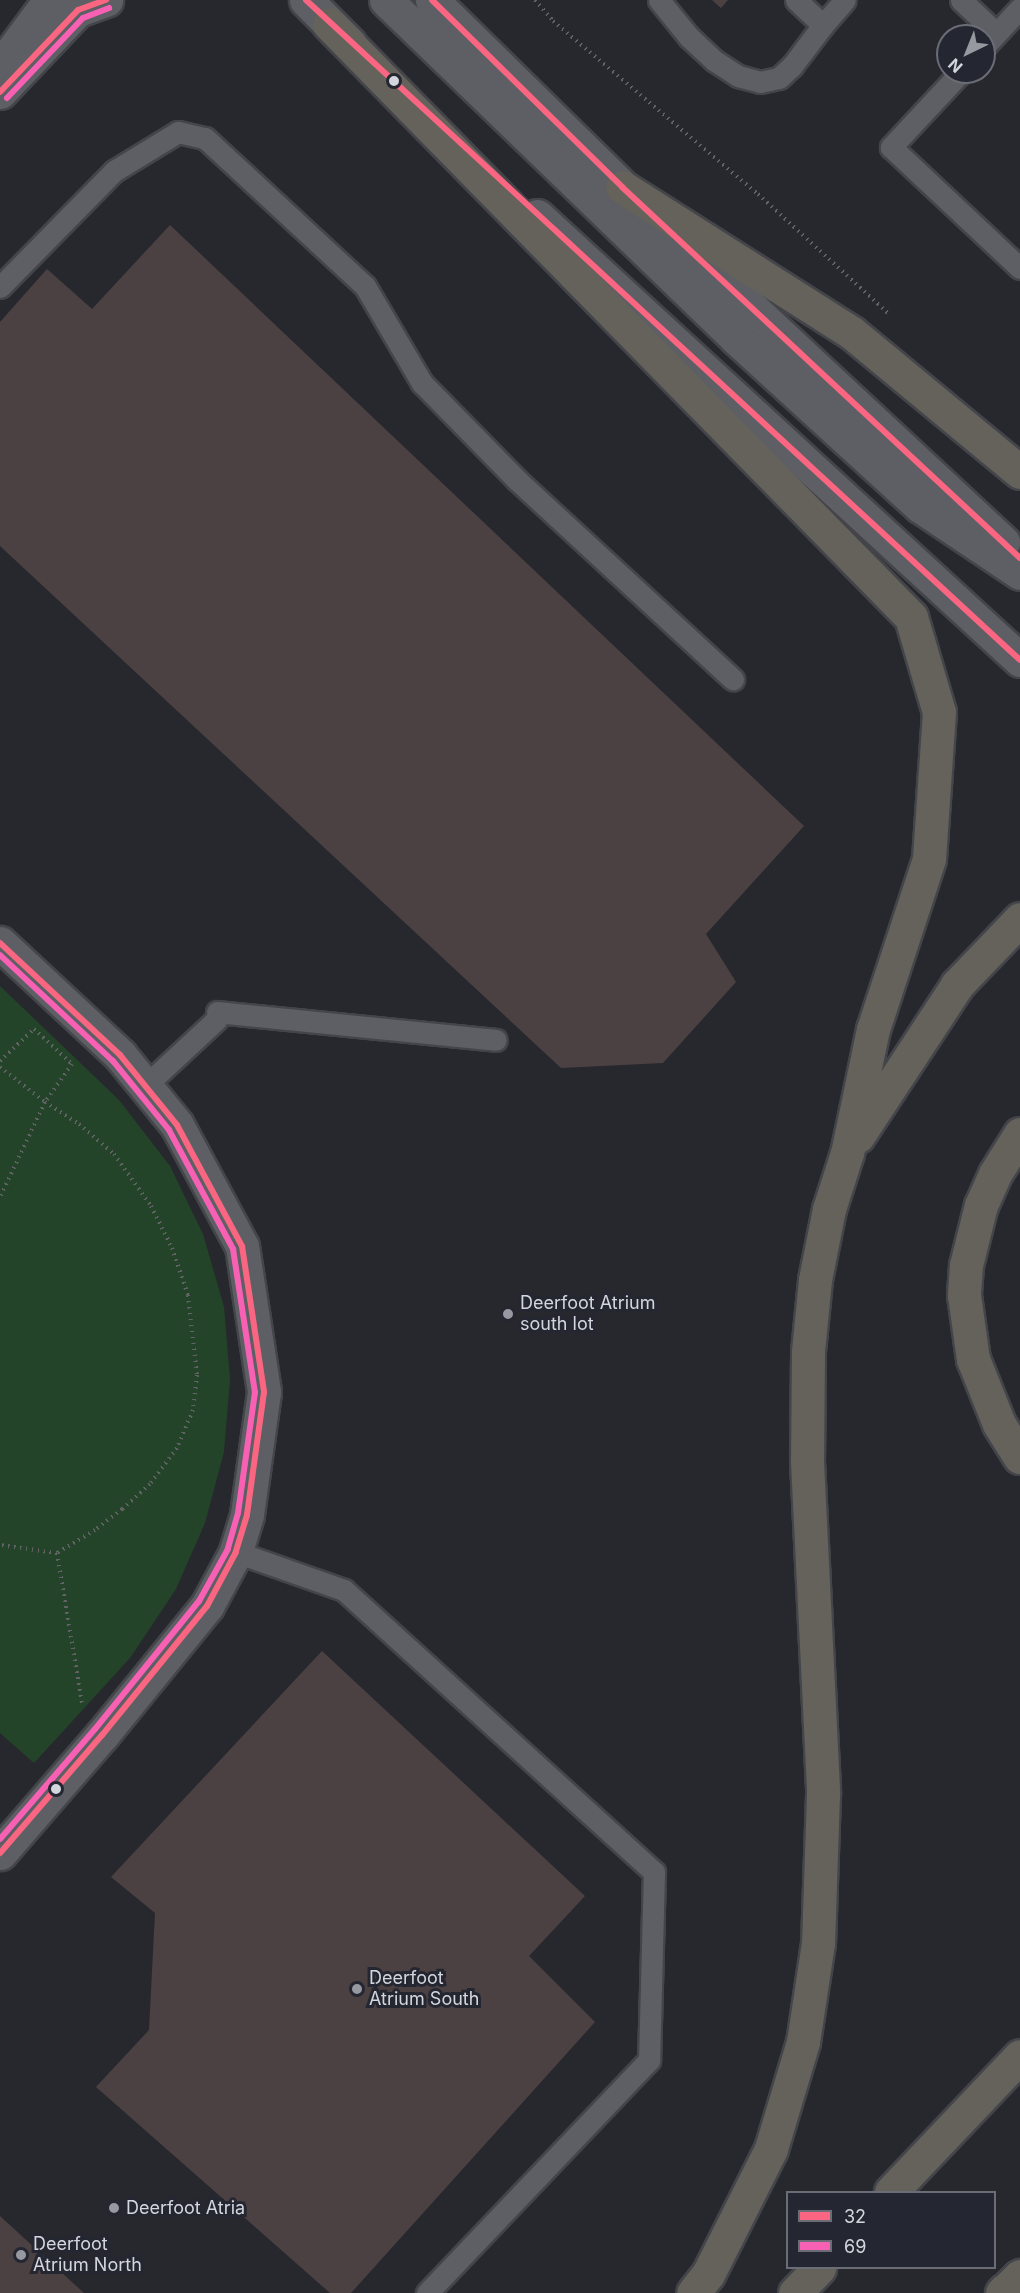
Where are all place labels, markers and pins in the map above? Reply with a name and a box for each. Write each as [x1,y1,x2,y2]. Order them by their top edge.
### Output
unlabelled marker [388,75,400,87]
place label: Deerfoot Atrium south lot [520,1293,655,1336]
marker: Deerfoot Atrium south lot [501,1307,515,1321]
unlabelled marker [50,1783,62,1795]
place label: Deerfoot Atrium South [369,1968,479,2010]
marker: Deerfoot Atrium South [350,1982,364,1996]
place label: Deerfoot Atria [126,2197,245,2219]
marker: Deerfoot Atria [107,2201,121,2215]
place label: Deerfoot Atrium North [33,2234,142,2276]
marker: Deerfoot Atrium North [14,2248,28,2262]

